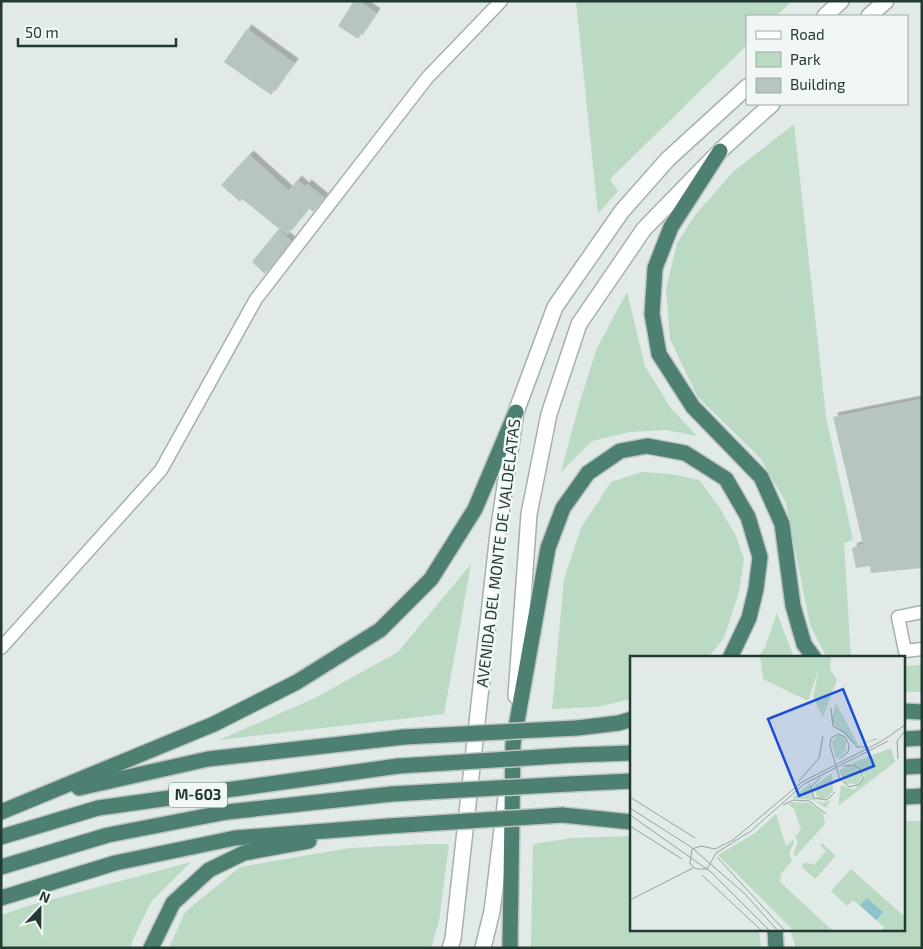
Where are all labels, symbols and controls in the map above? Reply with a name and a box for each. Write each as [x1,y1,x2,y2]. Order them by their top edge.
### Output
scale bar [18,15,175,47]
legend [746,15,908,105]
text: 50 m [25,23,59,41]
text: Road [790,25,825,43]
text: Park [790,50,821,68]
text: Building [790,75,846,93]
street label: AVENIDA DEL MONTE DE VALDELATAS [472,418,523,688]
inset map [630,656,906,932]
road number: M-603 [169,782,227,808]
north arrow [15,884,65,934]
text: N [37,887,53,906]

